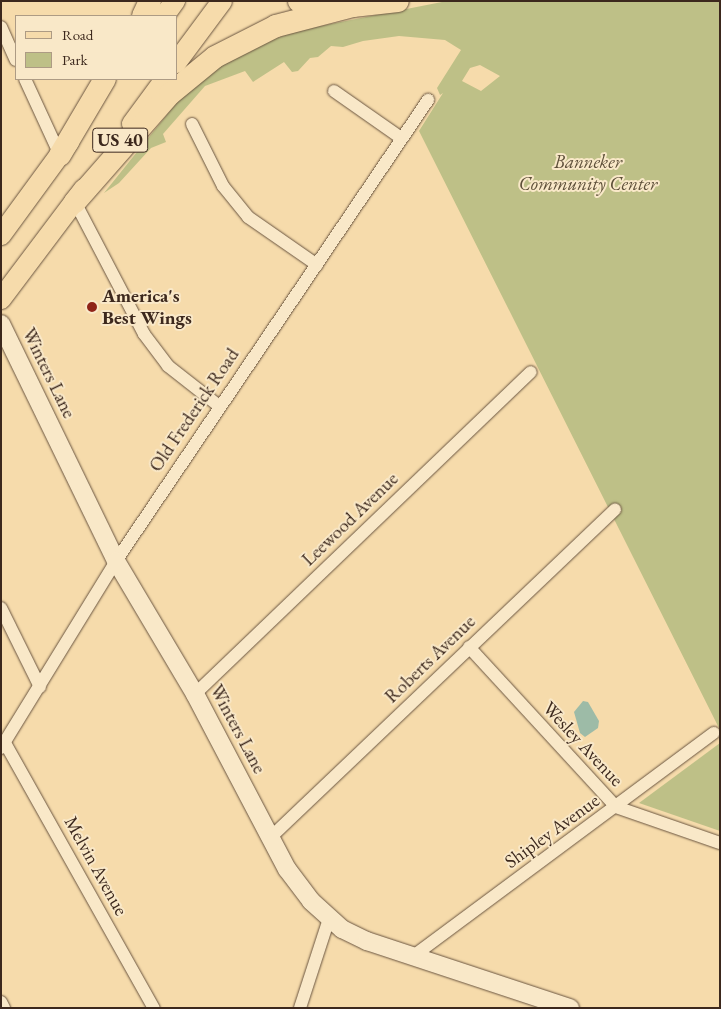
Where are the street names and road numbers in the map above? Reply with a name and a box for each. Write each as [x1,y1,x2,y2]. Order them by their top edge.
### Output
road number: US 40 [91,124,149,156]
street label: Winters Lane [17,324,81,422]
street label: Old Frederick Road [144,344,244,476]
street label: Leewood Avenue [297,467,403,571]
street label: Roberts Avenue [380,610,480,708]
street label: Winters Lane [205,681,271,777]
street label: Wesley Avenue [538,697,628,791]
street label: Shipley Avenue [500,789,604,873]
street label: Melvin Avenue [59,812,133,920]

